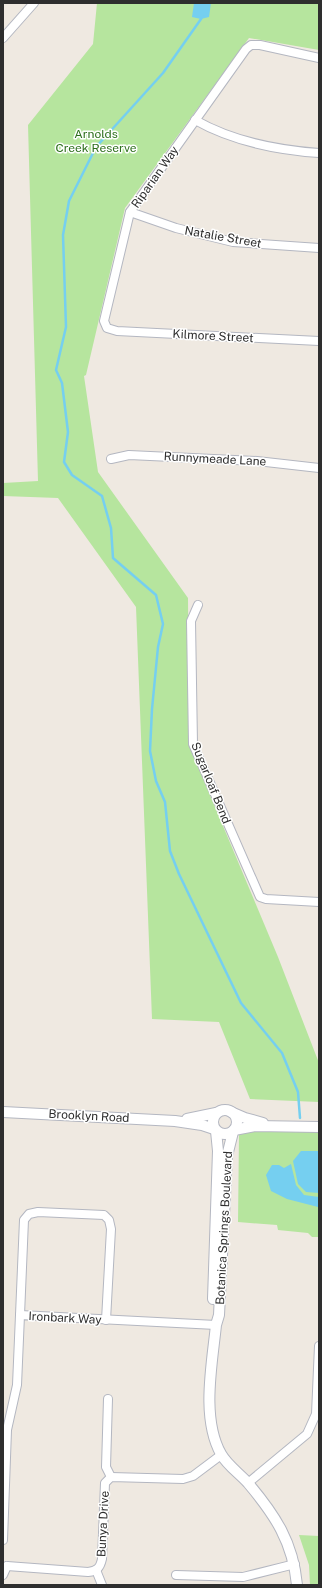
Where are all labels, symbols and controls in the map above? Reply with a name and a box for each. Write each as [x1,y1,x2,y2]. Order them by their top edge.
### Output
park label: Arnolds Creek Reserve [55,127,137,155]
street label: Riparian Way [128,143,182,211]
street label: Natalie Street [183,223,263,251]
street label: Kilmore Street [172,327,254,345]
street label: Runnymeade Lane [163,449,267,469]
street label: Sugarloaf Bend [188,740,234,826]
street label: Brooklyn Road [48,1107,130,1125]
street label: Botanica Springs Boulevard [213,1151,235,1305]
street label: Ironbark Way [28,1309,103,1327]
street label: Bunya Drive [94,1490,112,1558]

